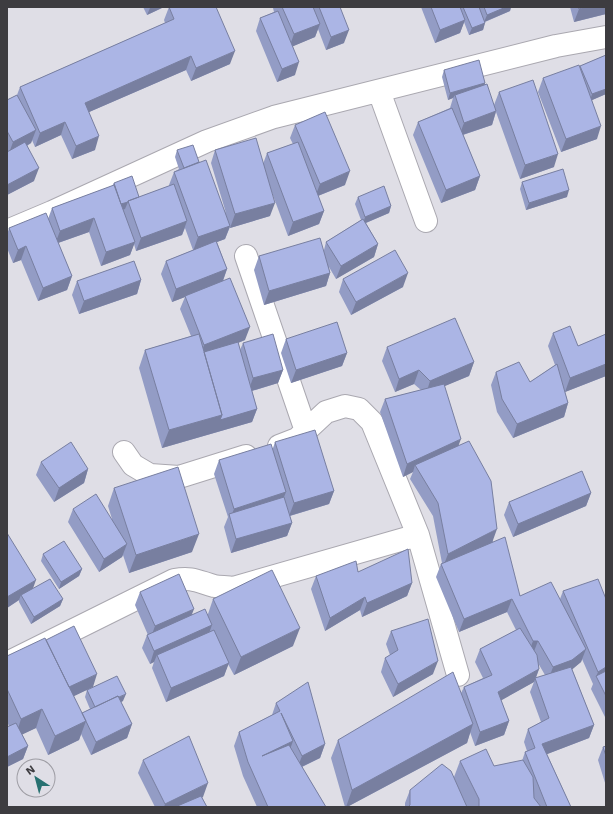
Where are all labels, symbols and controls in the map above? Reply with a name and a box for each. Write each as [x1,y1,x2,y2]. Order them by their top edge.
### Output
north arrow [16,758,56,798]
text: N [23,763,38,778]

